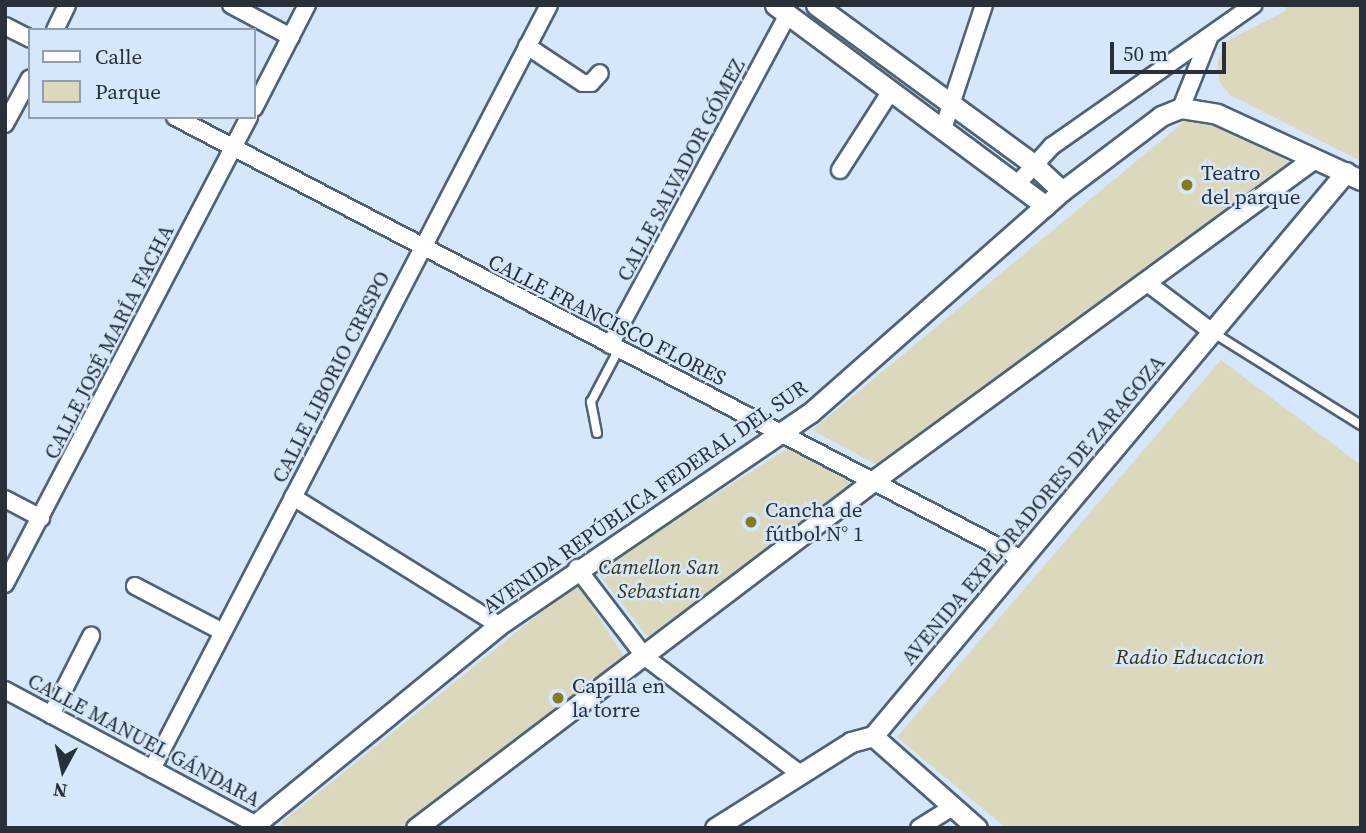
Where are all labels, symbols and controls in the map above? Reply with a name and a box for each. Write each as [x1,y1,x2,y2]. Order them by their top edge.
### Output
legend [28,28,256,119]
scale bar [1114,28,1230,72]
text: 50 m [1123,39,1168,68]
text: Calle [95,42,142,71]
street label: CALLE SALVADOR GÓMEZ [612,54,750,286]
text: Parque [95,77,161,106]
place label: Teatro del parque [1201,160,1300,210]
marker: Teatro del parque [1179,177,1195,193]
street label: CALLE JOSÉ MARÍA FACHA [39,221,179,463]
street label: CALLE FRANCISCO FLORES [484,249,730,391]
street label: CALLE LIBORIO CRESPO [267,267,395,487]
street label: AVENIDA EXPLORADORES DE ZARAGOZA [896,350,1170,670]
street label: AVENIDA REPÚBLICA FEDERAL DEL SUR [478,375,812,619]
place label: Cancha de fútbol N° 1 [765,497,864,547]
marker: Cancha de fútbol N° 1 [743,514,759,530]
park label: Camellon San Sebastian [599,554,719,604]
park label: Radio Educacion [1116,644,1264,670]
street label: CALLE MANUEL GÁNDARA [23,668,265,812]
place label: Capilla en la torre [572,673,665,723]
marker: Capilla en la torre [550,690,566,706]
north arrow [28,735,98,805]

